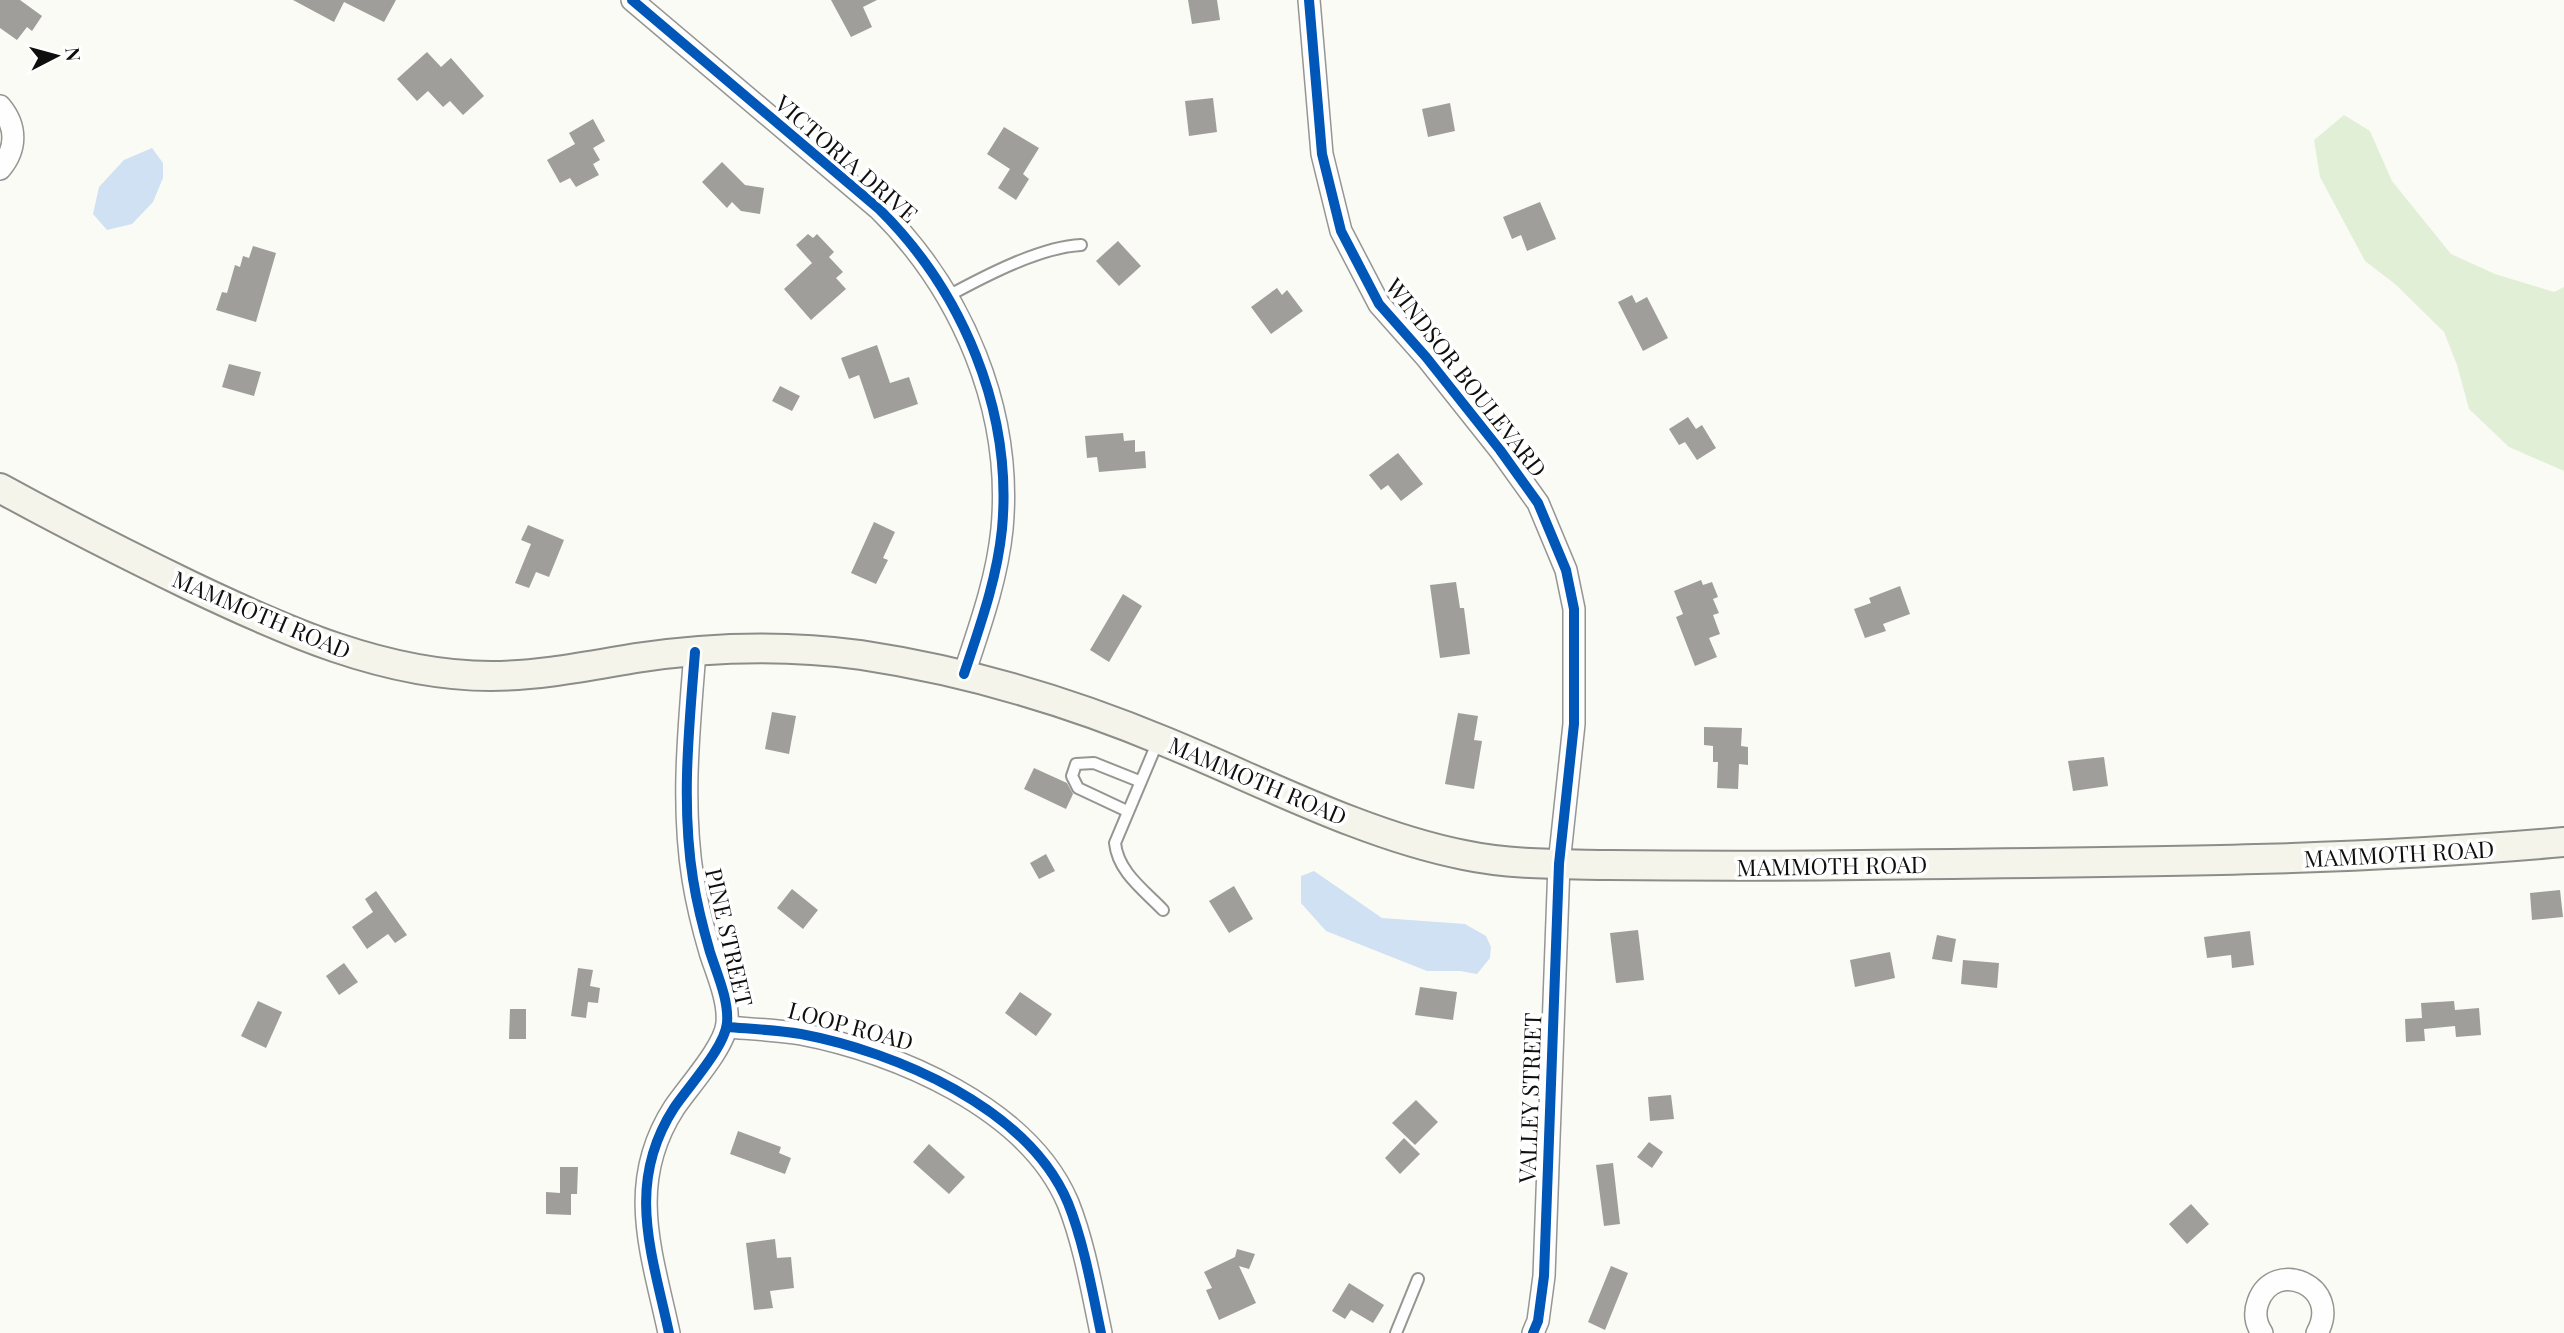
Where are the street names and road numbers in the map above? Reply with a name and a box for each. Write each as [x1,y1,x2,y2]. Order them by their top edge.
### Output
street label: VICTORIA DRIVE [768,87,925,229]
street label: WINDSOR BOULEVARD [1379,270,1554,483]
street label: MAMMOTH ROAD [168,562,356,666]
street label: MAMMOTH ROAD [1164,728,1352,832]
street label: MAMMOTH ROAD [2303,833,2495,873]
street label: MAMMOTH ROAD [1736,848,1928,882]
street label: PINE STREET [699,865,761,1009]
street label: LOOP ROAD [785,993,917,1057]
street label: VALLEY STREET [1510,1012,1547,1185]

